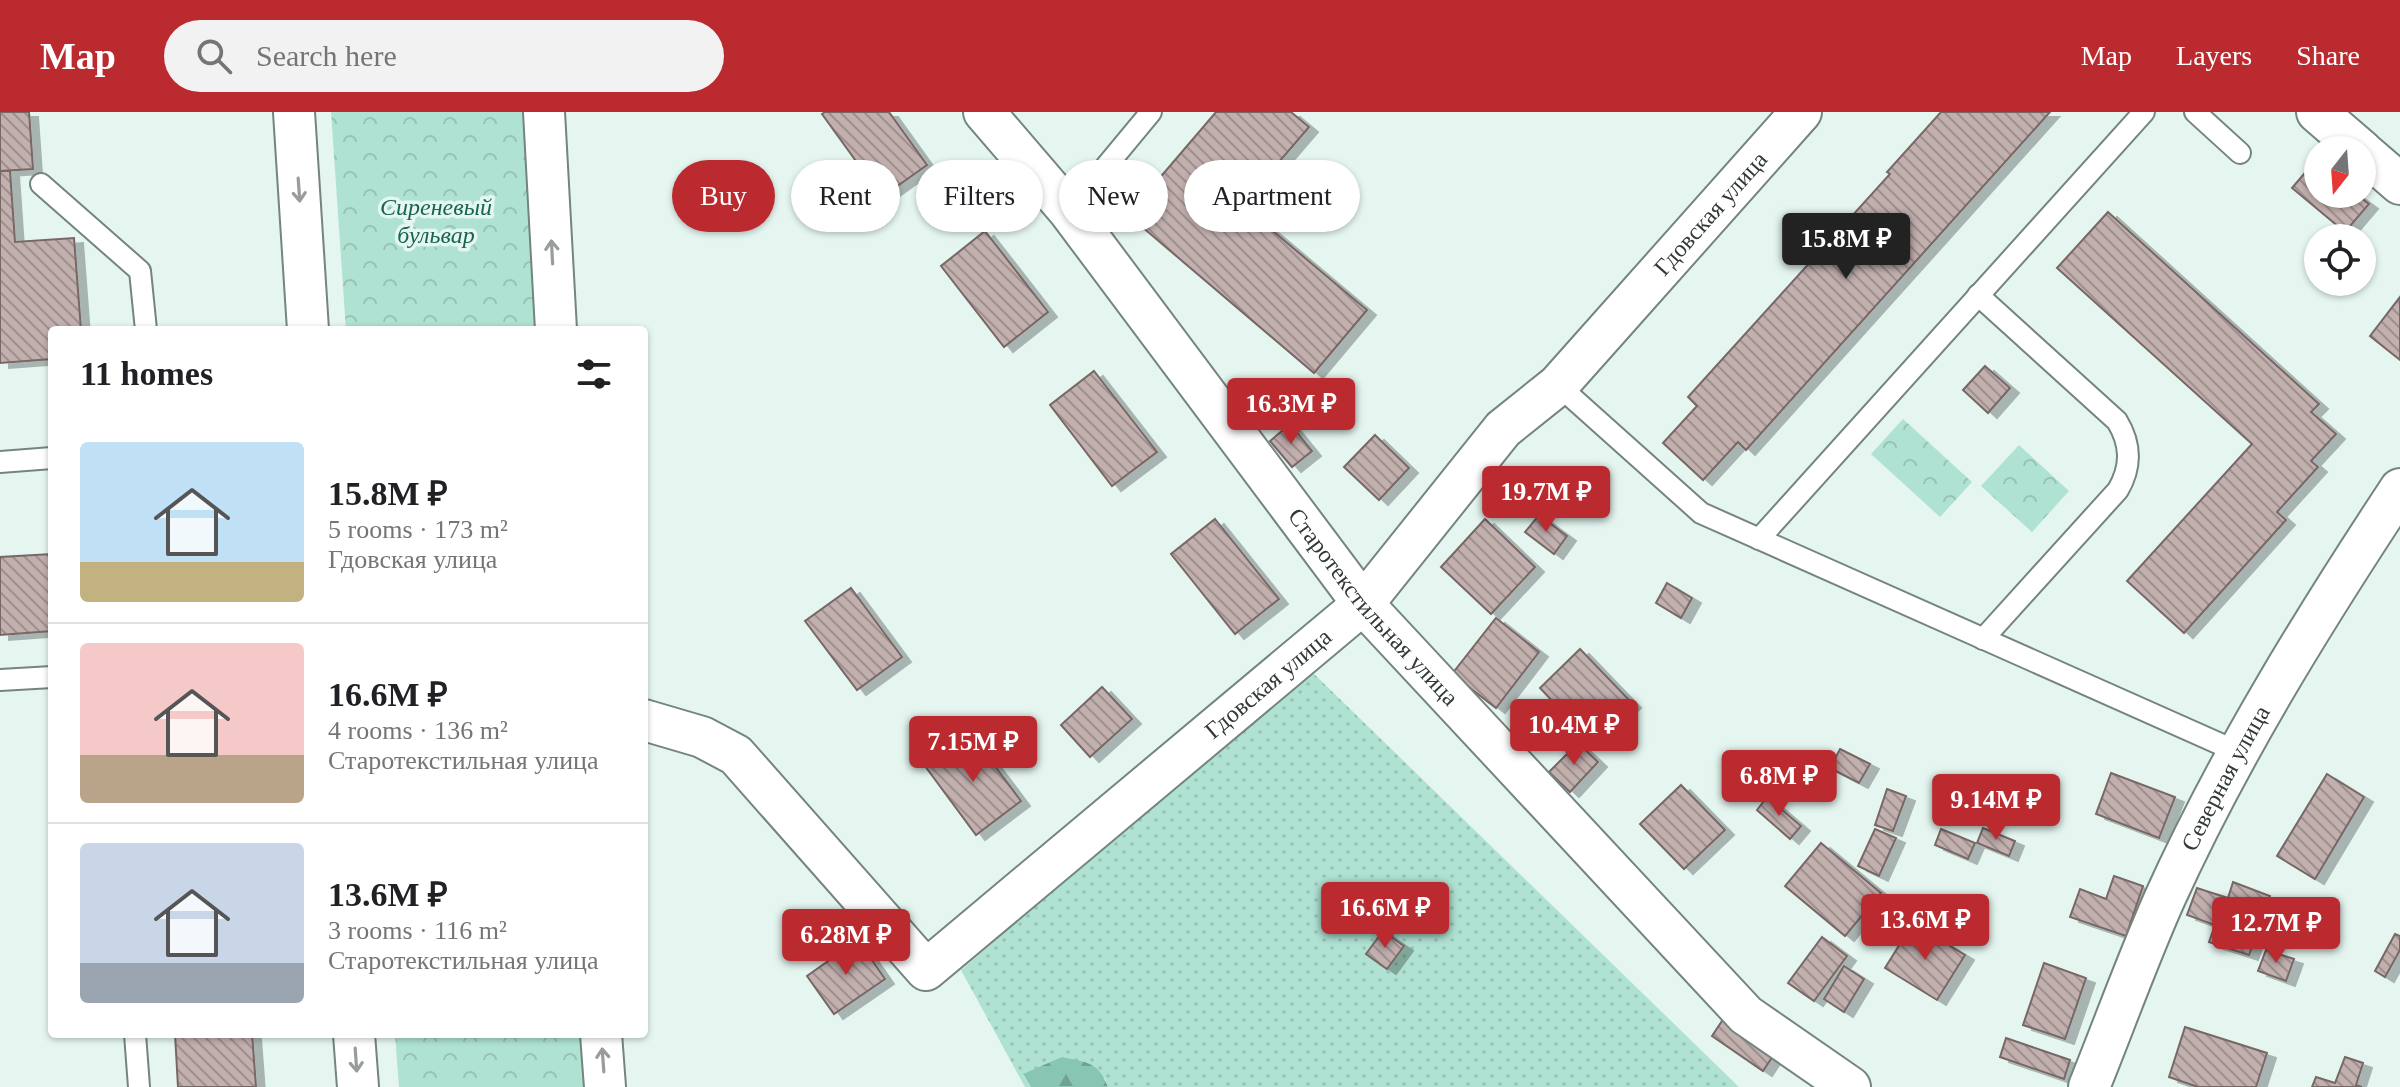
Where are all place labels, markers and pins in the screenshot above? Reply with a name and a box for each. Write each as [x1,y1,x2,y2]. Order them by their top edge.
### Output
pin: 15.8M ₽ [1772,213,1920,281]
pin: 16.3M ₽ [1217,378,1365,446]
pin: 19.7M ₽ [1472,466,1620,534]
pin: 10.4M ₽ [1500,699,1648,767]
pin: 7.15M ₽ [899,716,1047,784]
pin: 6.8M ₽ [1714,750,1844,818]
pin: 9.14M ₽ [1922,774,2070,842]
pin: 16.6M ₽ [1311,882,1459,950]
pin: 13.6M ₽ [1851,894,1999,962]
pin: 12.7M ₽ [2202,897,2350,965]
pin: 6.28M ₽ [772,909,920,977]

